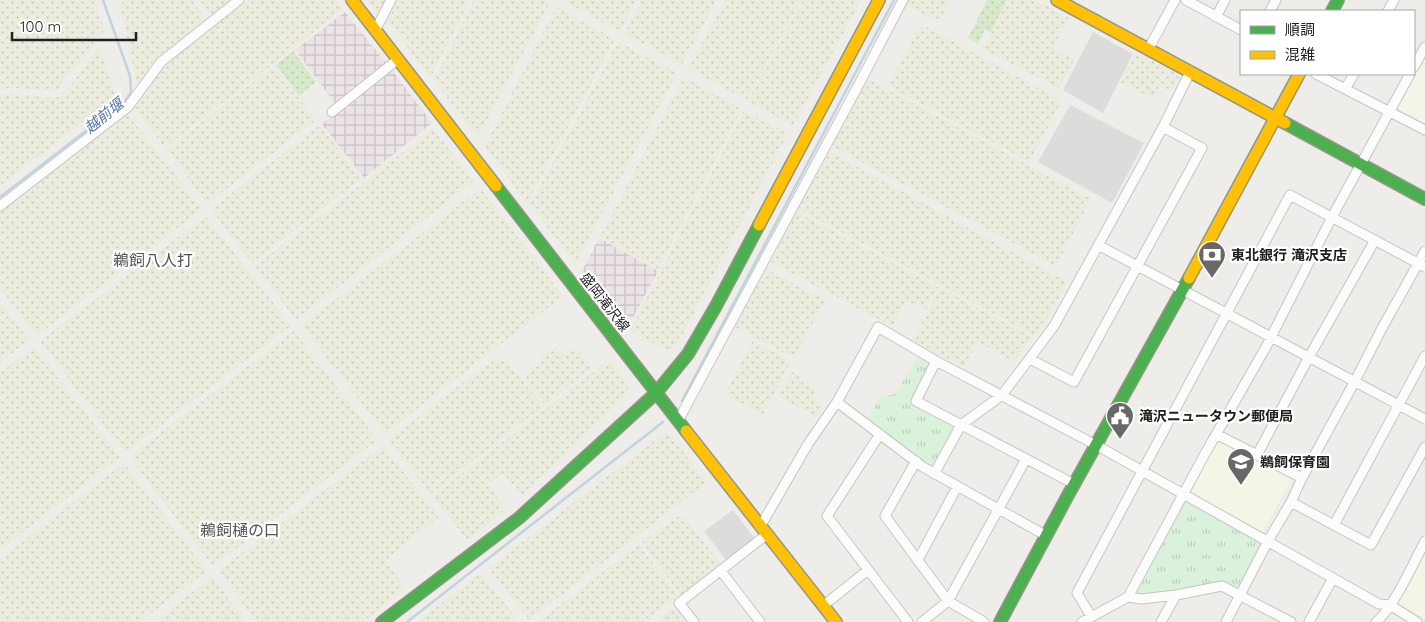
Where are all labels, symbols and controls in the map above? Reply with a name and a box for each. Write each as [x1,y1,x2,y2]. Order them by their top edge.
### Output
scale bar [12,10,136,42]
legend [1240,10,1415,75]
text: 100 m [20,17,61,36]
text: 順調 [1285,20,1315,39]
text: 混雑 [1285,45,1315,64]
water label: 越前堰 [80,92,129,137]
bank icon: 東北銀行 滝沢支店 [1197,240,1227,279]
place label: 東北銀行 滝沢支店 [1231,246,1347,264]
district label: 鵜飼八人打 [113,250,193,270]
street label: 盛岡滝沢線 [576,269,634,335]
public building icon: 滝沢ニュータウン郵便局 [1105,401,1135,440]
place label: 滝沢ニュータウン郵便局 [1139,407,1293,425]
school or university icon: 鵜飼保育園 [1226,447,1256,486]
place label: 鵜飼保育園 [1260,453,1330,471]
district label: 鵜飼樋の口 [200,520,280,540]

